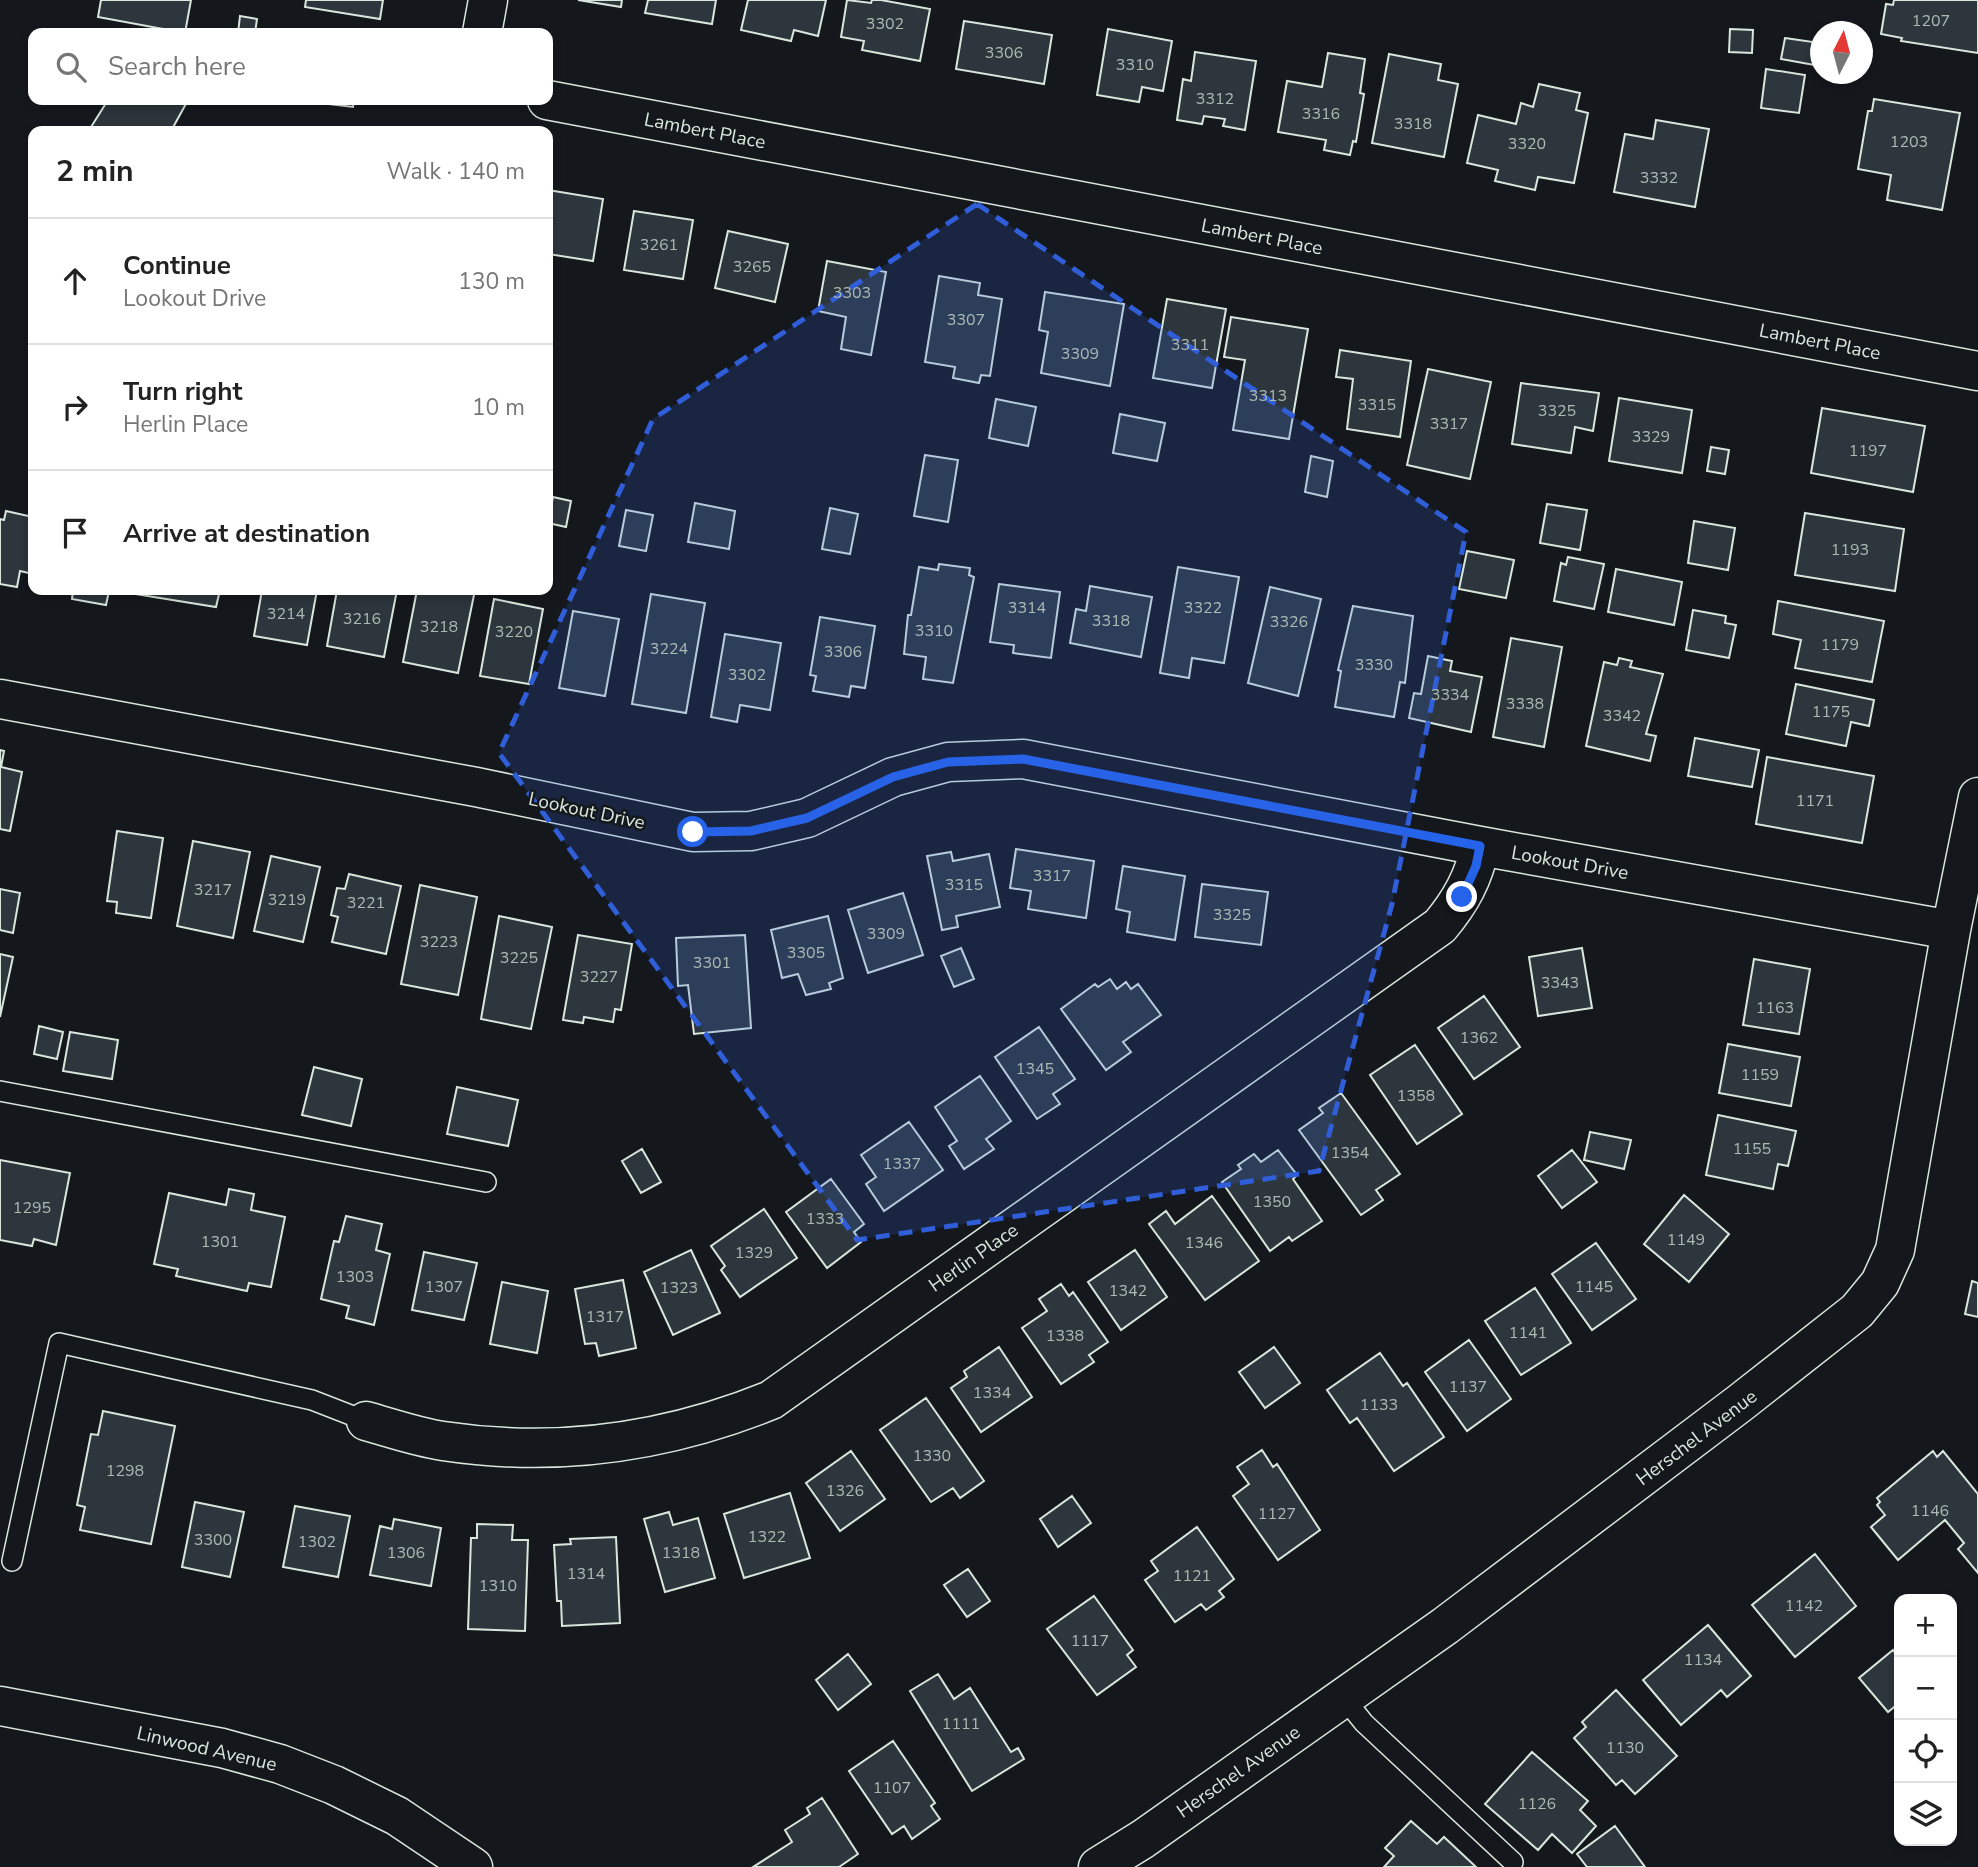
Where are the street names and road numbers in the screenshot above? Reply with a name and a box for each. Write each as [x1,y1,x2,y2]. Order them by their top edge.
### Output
street label: Lambert Place [642,106,768,155]
street label: Lambert Place [1199,212,1325,261]
street label: Lambert Place [1757,317,1883,366]
street label: Lookout Drive [526,786,647,836]
street label: Lookout Drive [1509,840,1630,886]
street label: Herlin Place [924,1217,1023,1298]
street label: Herschel Avenue [1631,1384,1762,1492]
street label: Linwood Avenue [134,1720,279,1778]
street label: Herschel Avenue [1172,1720,1306,1824]

